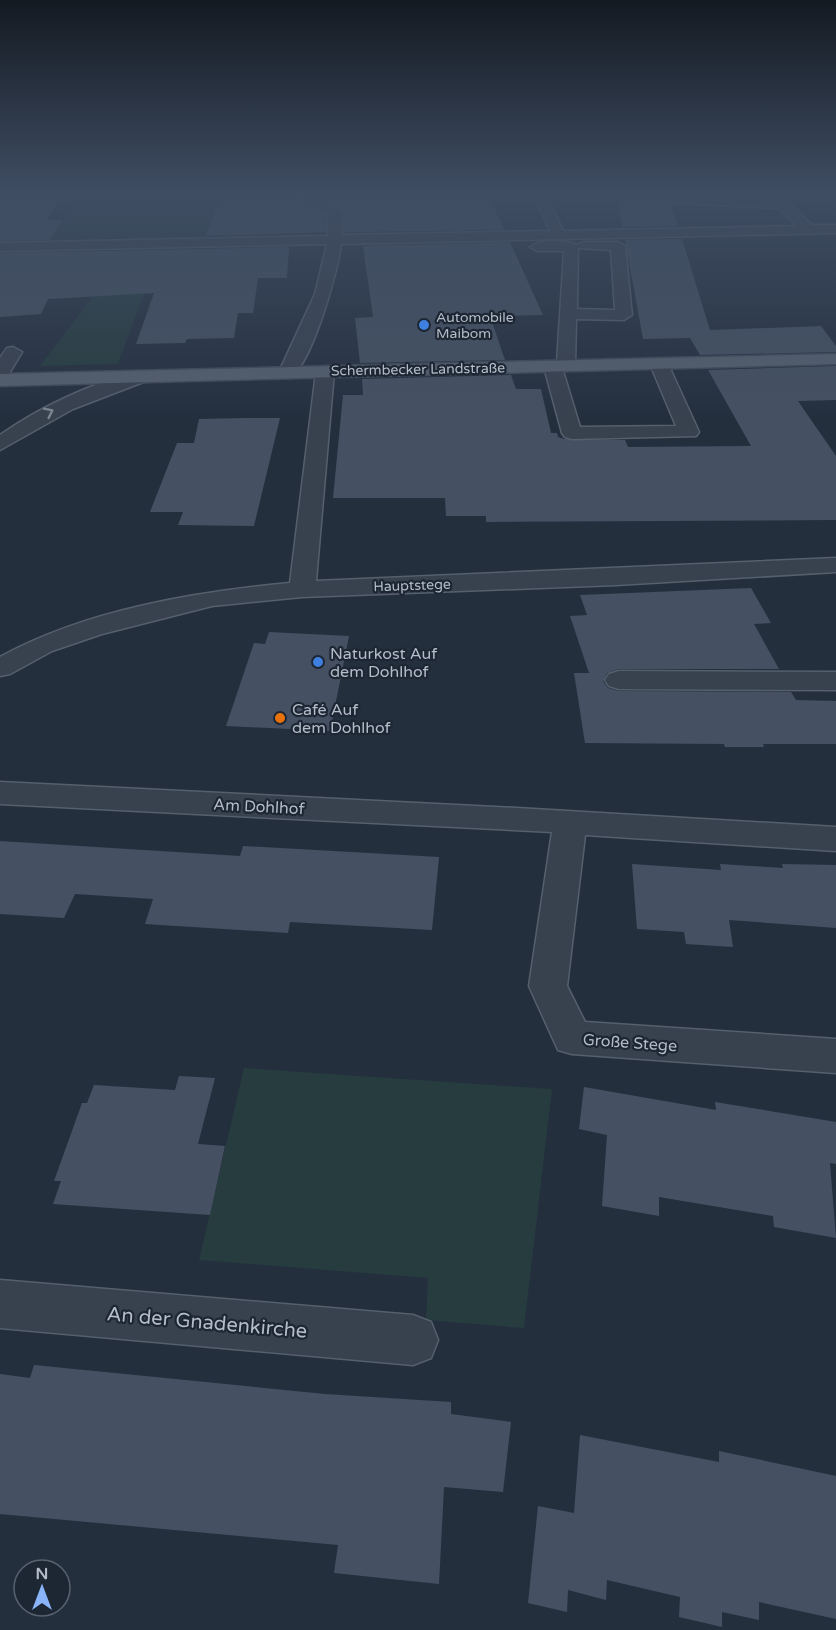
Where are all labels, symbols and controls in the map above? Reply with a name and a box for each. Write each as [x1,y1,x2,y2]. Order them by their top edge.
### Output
place label: Automobile Maibom [436,309,514,342]
marker: Automobile Maibom [417,318,431,332]
street label: Schermbecker Landstraße [331,359,505,380]
one-way arrow [42,407,53,419]
street label: Hauptstege [373,576,451,595]
place label: Naturkost Auf dem Dohlhof [330,644,438,682]
marker: Naturkost Auf dem Dohlhof [311,655,325,669]
place label: Café Auf dem Dohlhof [292,700,392,738]
marker: Café Auf dem Dohlhof [273,711,287,725]
street label: Am Dohlhof [213,795,306,819]
street label: Große Stege [582,1030,678,1056]
street label: An der Gnadenkirche [106,1302,308,1344]
north arrow [12,1558,72,1618]
text: N [36,1564,48,1584]

